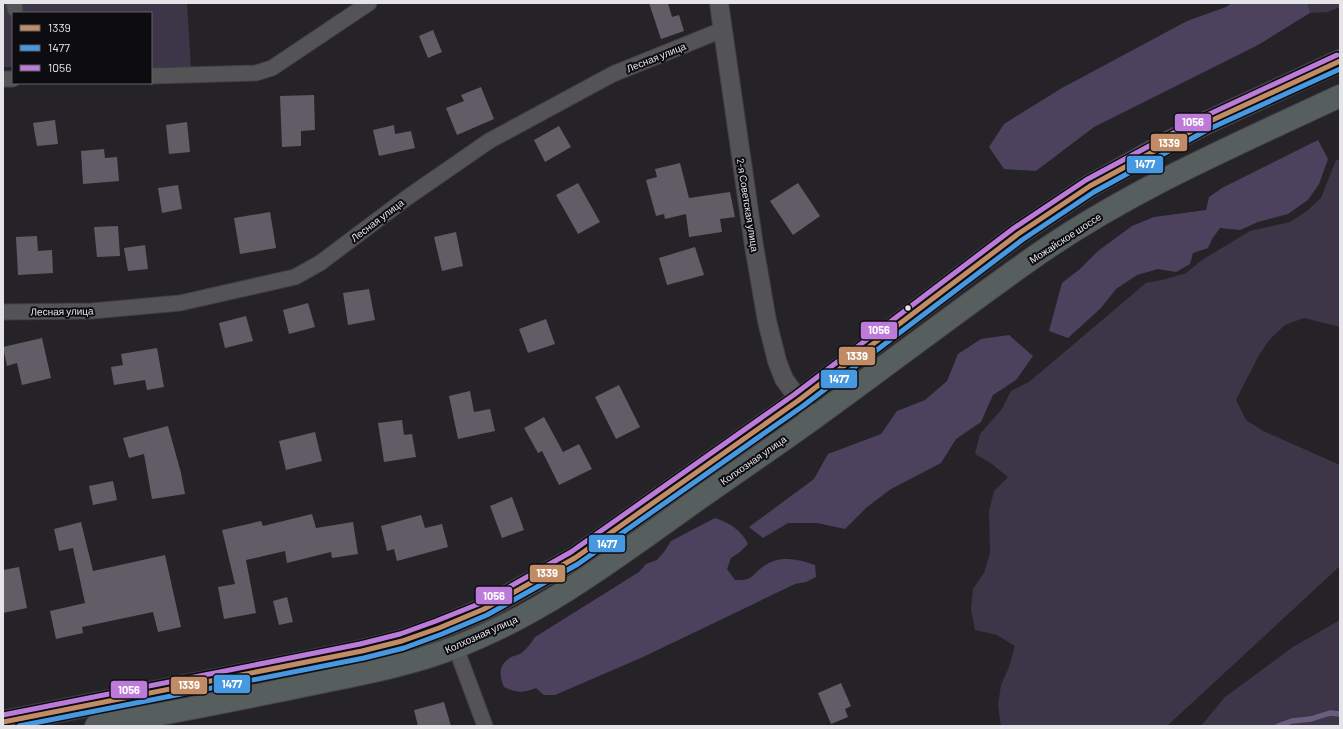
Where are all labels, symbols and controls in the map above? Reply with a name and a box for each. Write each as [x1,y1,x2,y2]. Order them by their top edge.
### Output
legend [12,12,152,84]
text: 1339 [48,20,71,34]
street label: Лесная улица [624,39,688,74]
text: 1477 [48,40,70,54]
text: 1056 [48,60,71,74]
line badge: 1056 [1174,113,1212,132]
text: 1056 [1182,115,1204,128]
line badge: 1339 [1150,133,1188,152]
text: 1339 [1158,136,1180,149]
line badge: 1477 [1126,155,1164,174]
street label: 2-я Советская улица [735,157,761,253]
text: 1477 [1135,157,1156,170]
street label: Лесная улица [348,196,406,244]
street label: Можайское шоссе [1027,210,1104,266]
unlabelled marker [903,303,913,313]
street label: Лесная улица [30,304,94,318]
line badge: 1056 [860,321,898,340]
text: 1056 [868,323,890,336]
line badge: 1339 [838,346,876,366]
text: 1339 [846,349,868,362]
line badge: 1477 [820,369,858,389]
text: 1477 [829,372,850,385]
street label: Колхозная улица [718,432,789,487]
line badge: 1477 [588,534,626,553]
text: 1477 [597,537,618,550]
line badge: 1339 [529,564,566,583]
text: 1339 [536,566,558,579]
line badge: 1056 [475,586,513,605]
text: 1056 [483,589,505,602]
street label: Колхозная улица [443,612,519,655]
line badge: 1477 [213,674,251,694]
line badge: 1339 [170,676,208,695]
text: 1477 [222,677,243,690]
text: 1339 [178,678,200,691]
line badge: 1056 [110,680,148,699]
text: 1056 [118,683,140,696]

